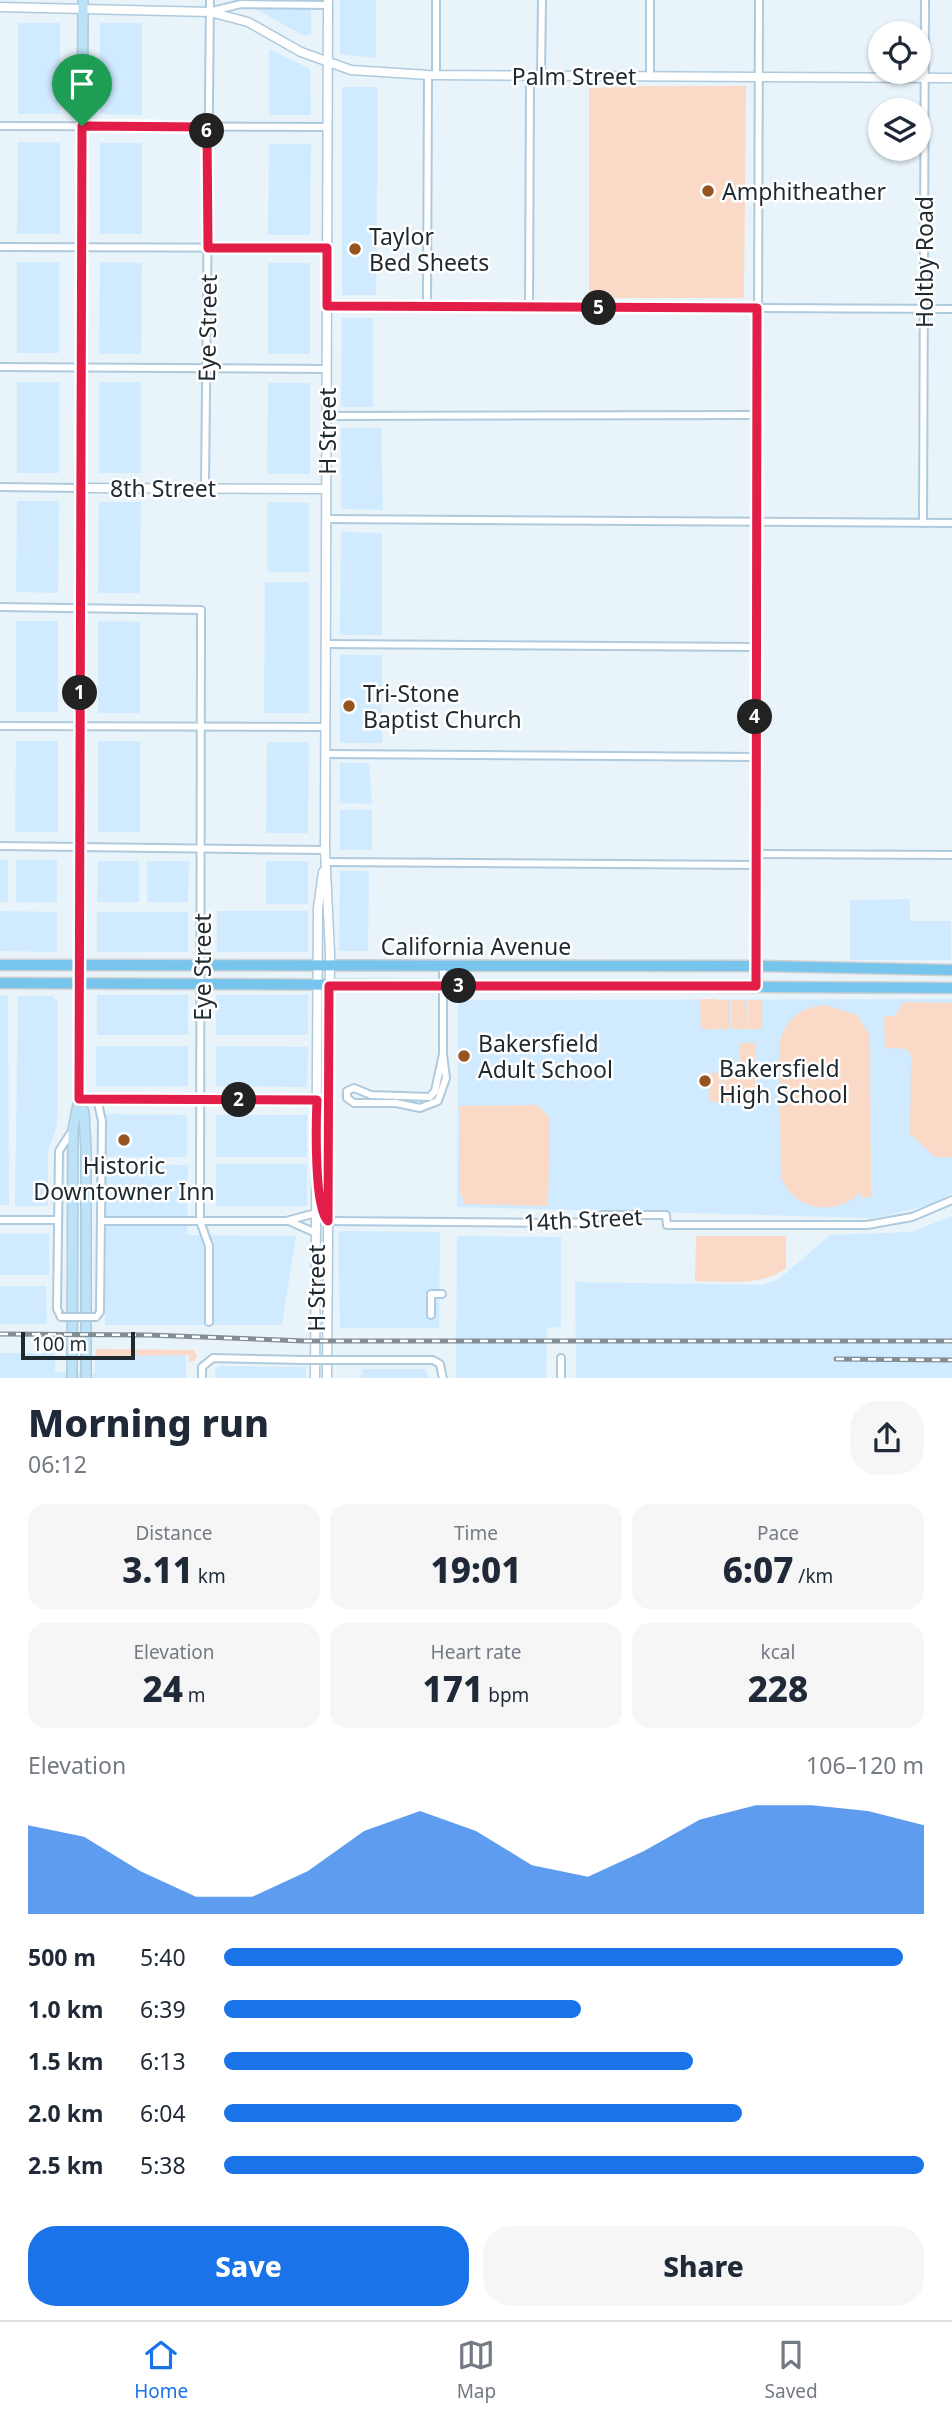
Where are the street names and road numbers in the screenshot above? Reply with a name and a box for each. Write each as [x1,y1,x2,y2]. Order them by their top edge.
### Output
street label: Palm Street [512,60,636,92]
street label: Holtby Road [908,196,940,328]
street label: Eye Street [190,274,224,382]
street label: H Street [311,387,343,475]
street label: 8th Street [110,472,216,504]
street label: Eye Street [186,913,218,1021]
street label: California Avenue [381,930,571,962]
street label: 14th Street [523,1200,643,1238]
street label: H Street [300,1244,332,1332]

